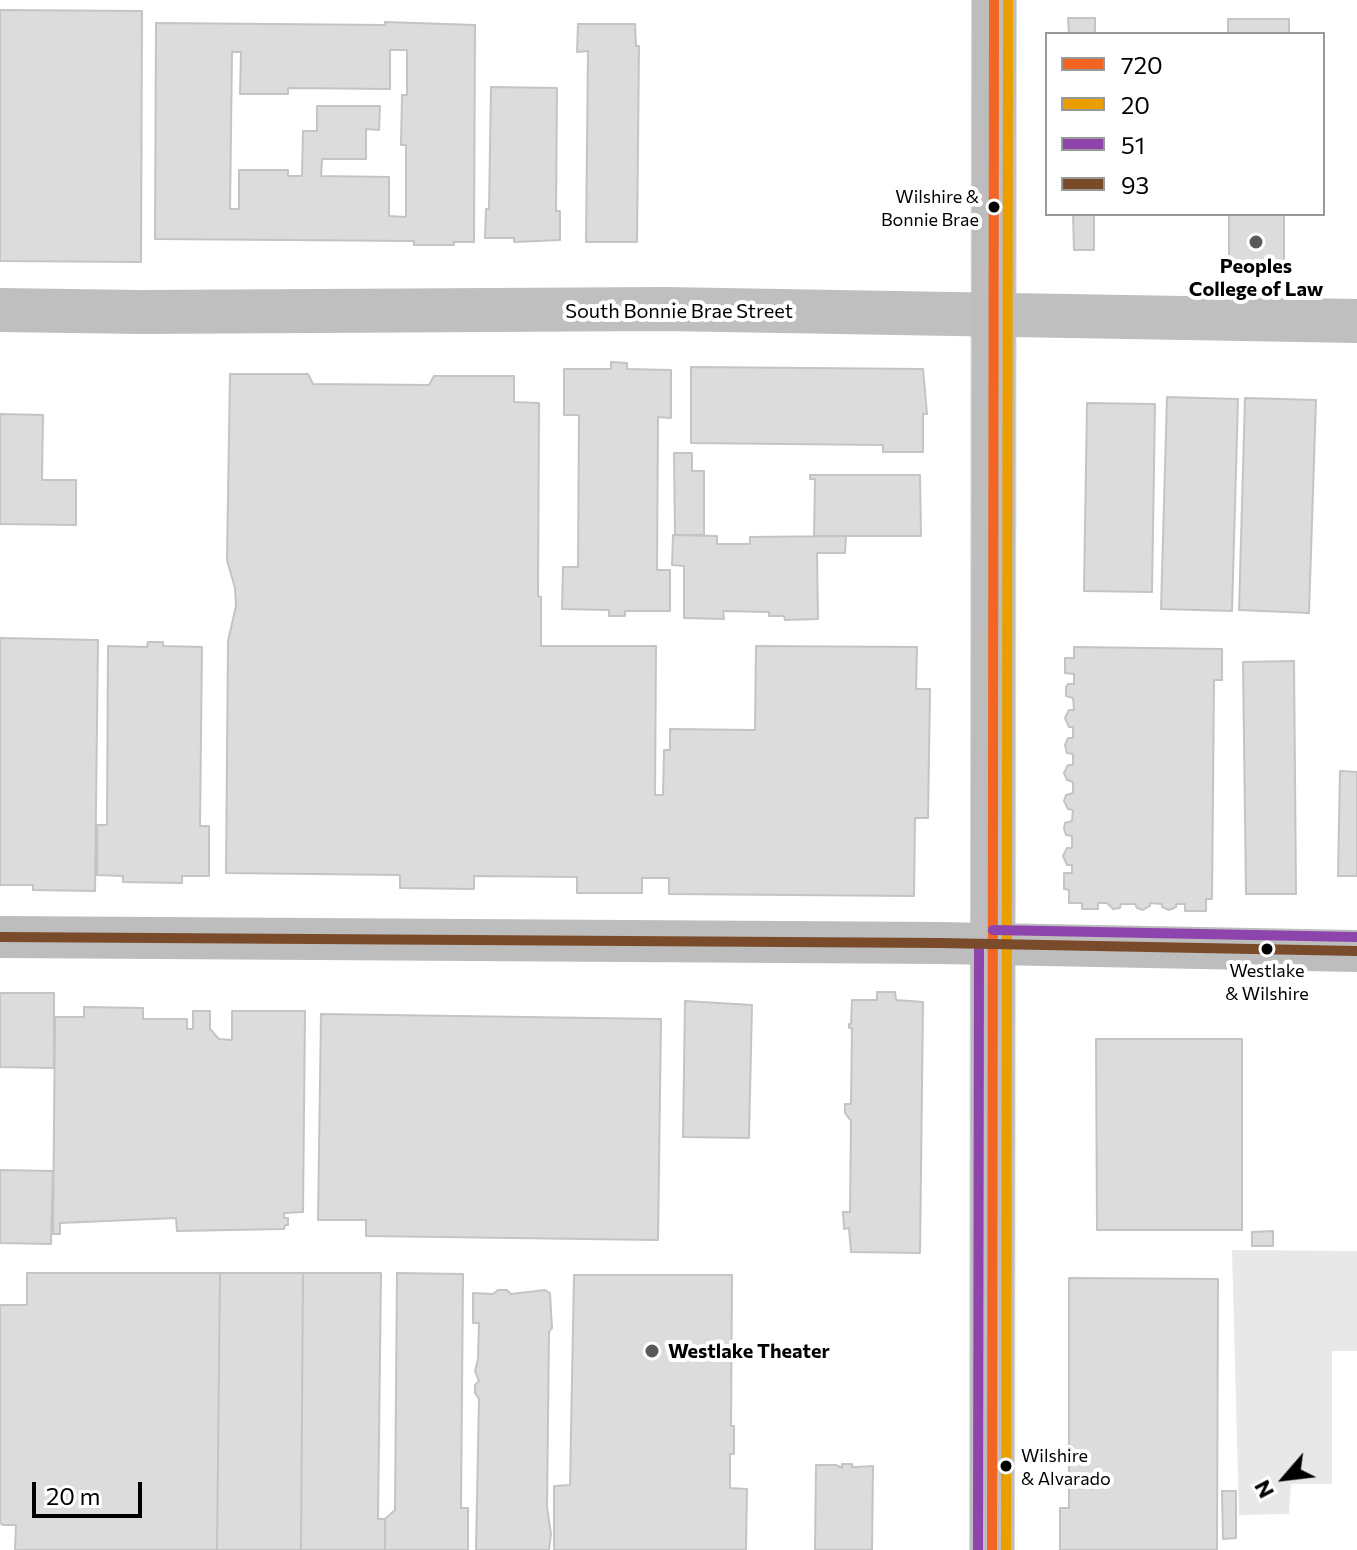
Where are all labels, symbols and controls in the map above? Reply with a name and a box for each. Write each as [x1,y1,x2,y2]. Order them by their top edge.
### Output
legend [1045,32,1325,216]
text: 720 [1121,50,1163,79]
text: 20 [1121,90,1150,119]
text: 51 [1121,130,1145,159]
text: 93 [1121,170,1149,199]
place label: Wilshire & Bonnie Brae [881,186,979,228]
marker: Wilshire & Bonnie Brae [986,199,1002,215]
marker: Peoples College of Law [1247,233,1265,251]
place label: Peoples College of Law [1189,254,1323,301]
street label: South Bonnie Brae Street [565,299,793,323]
marker: Westlake & Wilshire [1259,941,1275,957]
place label: Westlake & Wilshire [1225,960,1309,1002]
place label: Westlake Theater [668,1339,830,1363]
marker: Westlake Theater [643,1342,661,1360]
north arrow [1245,1438,1325,1518]
place label: Wilshire & Alvarado [1021,1445,1111,1488]
marker: Wilshire & Alvarado [998,1458,1014,1474]
scale bar [36,1466,146,1516]
text: N [1248,1476,1279,1503]
text: 20 m [46,1481,100,1510]

